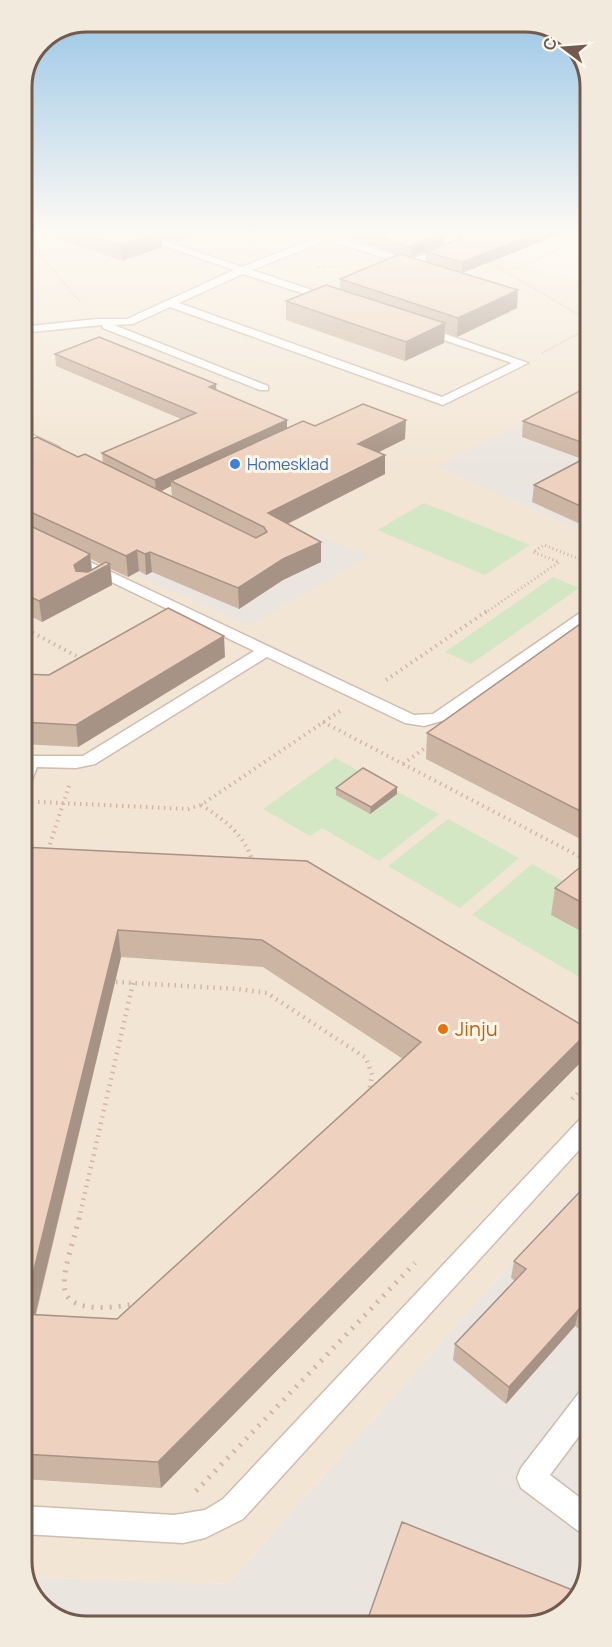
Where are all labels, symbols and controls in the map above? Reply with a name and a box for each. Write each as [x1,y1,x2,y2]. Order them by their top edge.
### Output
north arrow [534,18,594,78]
text: С [537,35,562,53]
place label: Homesklad [247,453,329,475]
marker: Homesklad [228,457,242,471]
place label: Jinju [455,1015,498,1042]
marker: Jinju [436,1022,450,1036]

